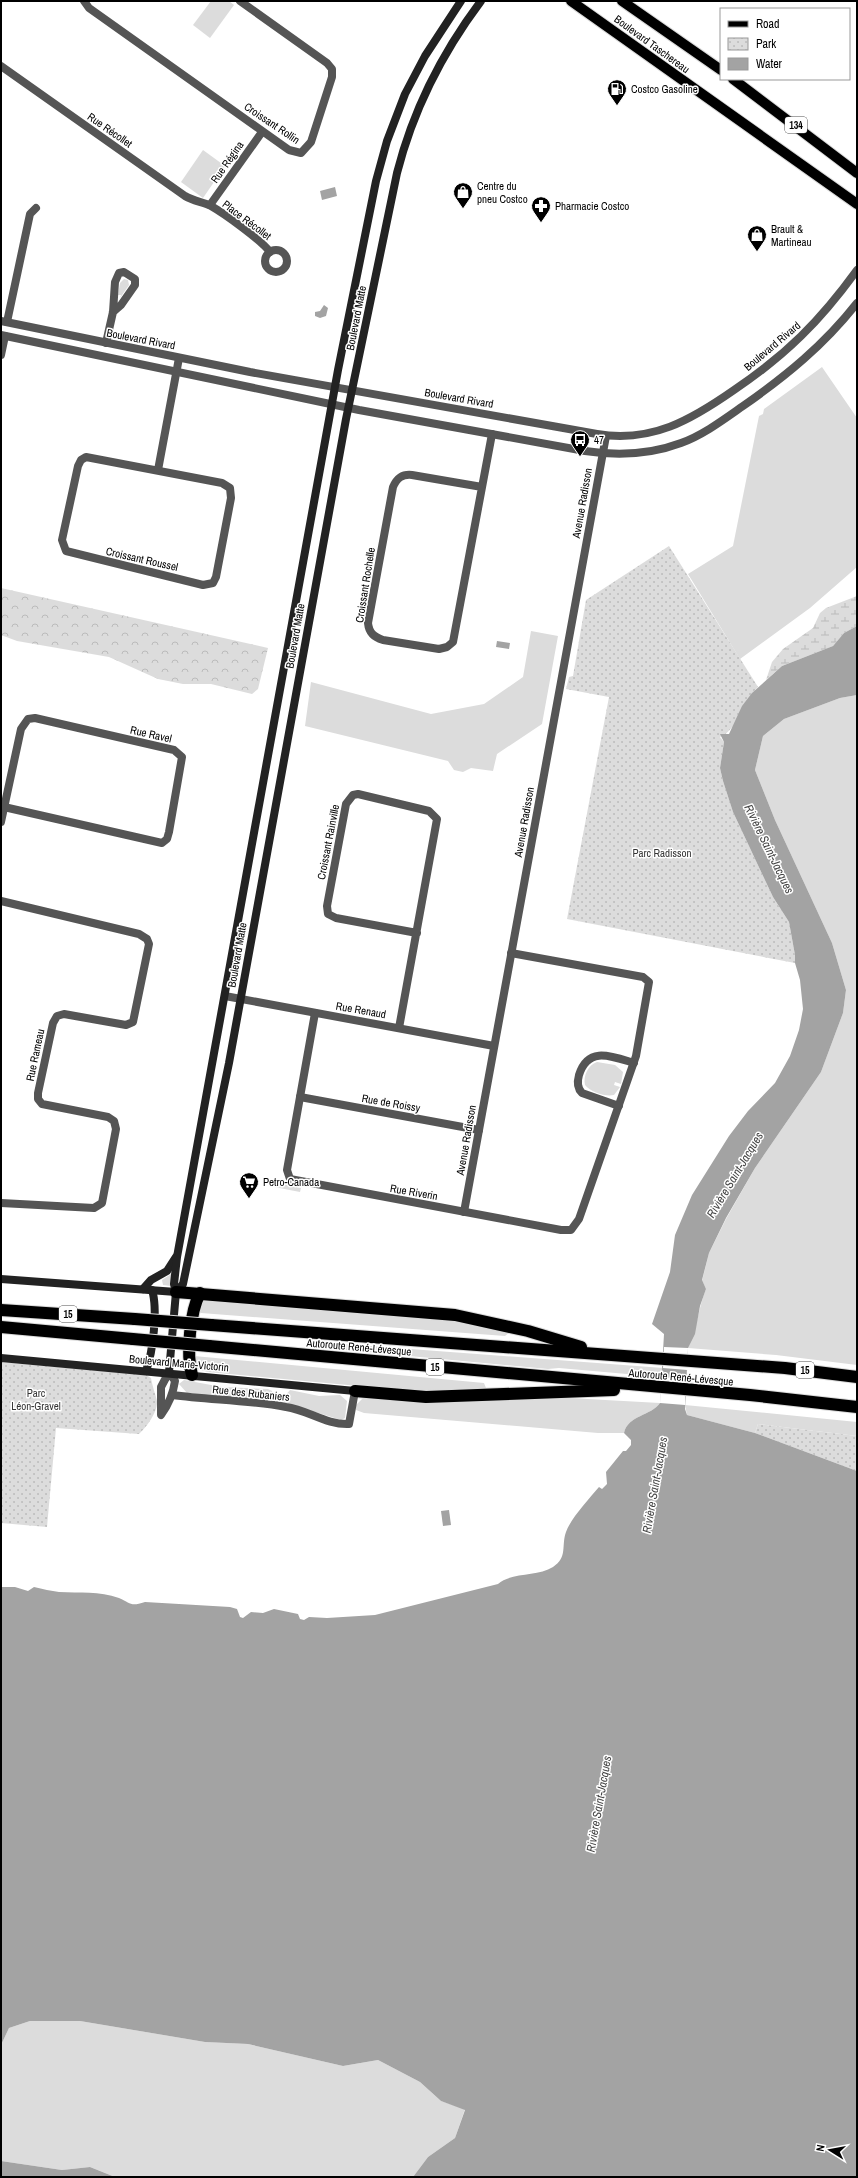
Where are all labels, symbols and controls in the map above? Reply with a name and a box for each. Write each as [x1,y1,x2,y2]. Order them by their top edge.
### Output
legend [720,8,850,80]
street label: Boulevard Taschereau [612,12,692,76]
text: Road [756,16,780,32]
text: Park [756,36,776,52]
text: Water [756,56,783,72]
fuel station icon: Costco Gasoline [606,78,628,106]
place label: Costco Gasoline [631,82,698,96]
street label: Croissant Rollin [241,99,303,147]
street label: Rue Récollet [85,109,136,151]
road number: 134 [785,117,807,133]
street label: Rue Régina [207,138,247,186]
place label: Centre du pneu Costco [477,179,528,206]
shop icon: Centre du pneu Costco [452,181,474,209]
pharmacy icon: Pharmacie Costco [530,195,552,223]
street label: Place Récollet [220,197,275,243]
place label: Pharmacie Costco [555,199,629,213]
place label: Brault & Martineau [771,222,812,249]
shop icon: Brault & Martineau [746,224,768,252]
street label: Boulevard Matte [343,284,369,352]
street label: Boulevard Rivard [741,318,803,374]
street label: Boulevard Rivard [105,325,177,353]
street label: Boulevard Rivard [423,385,495,411]
bus stop icon: 47 [569,429,591,457]
place label: 47 [594,433,604,447]
street label: Avenue Radisson [569,467,595,540]
street label: Croissant Roussel [105,544,179,574]
street label: Croissant Rochelle [352,546,378,624]
street label: Boulevard Matte [282,602,308,670]
street label: Rue Ravel [129,722,173,746]
street label: Avenue Radisson [511,786,537,859]
water label: Rivière Saint-Jacques [740,802,798,896]
street label: Croissant Rainville [314,803,342,881]
park label: Parc Radisson [632,846,692,860]
street label: Boulevard Matte [224,921,250,989]
street label: Rue Renaud [335,999,387,1021]
street label: Rue Rameau [23,1028,47,1082]
street label: Rue de Roissy [361,1091,422,1115]
street label: Avenue Radisson [453,1104,479,1177]
water label: Rivière Saint-Jacques [703,1129,767,1221]
supermarket icon: Petro-Canada [238,1171,260,1199]
place label: Petro-Canada [263,1175,319,1189]
street label: Rue Riverin [389,1181,439,1203]
road number: 15 [59,1306,77,1322]
street label: Autoroute René-Lévesque [305,1335,412,1359]
street label: Boulevard Marie-Victorin [129,1352,229,1374]
road number: 15 [426,1359,444,1375]
road number: 15 [796,1362,814,1378]
street label: Autoroute René-Lévesque [627,1365,734,1389]
street label: Rue des Rubaniers [212,1382,291,1404]
park label: Parc Léon-Gravel [11,1386,61,1413]
water label: Rivière Saint-Jacques [639,1436,671,1534]
water label: Rivière Saint-Jacques [583,1755,615,1853]
north arrow [810,2130,850,2170]
text: N [813,2144,828,2153]

